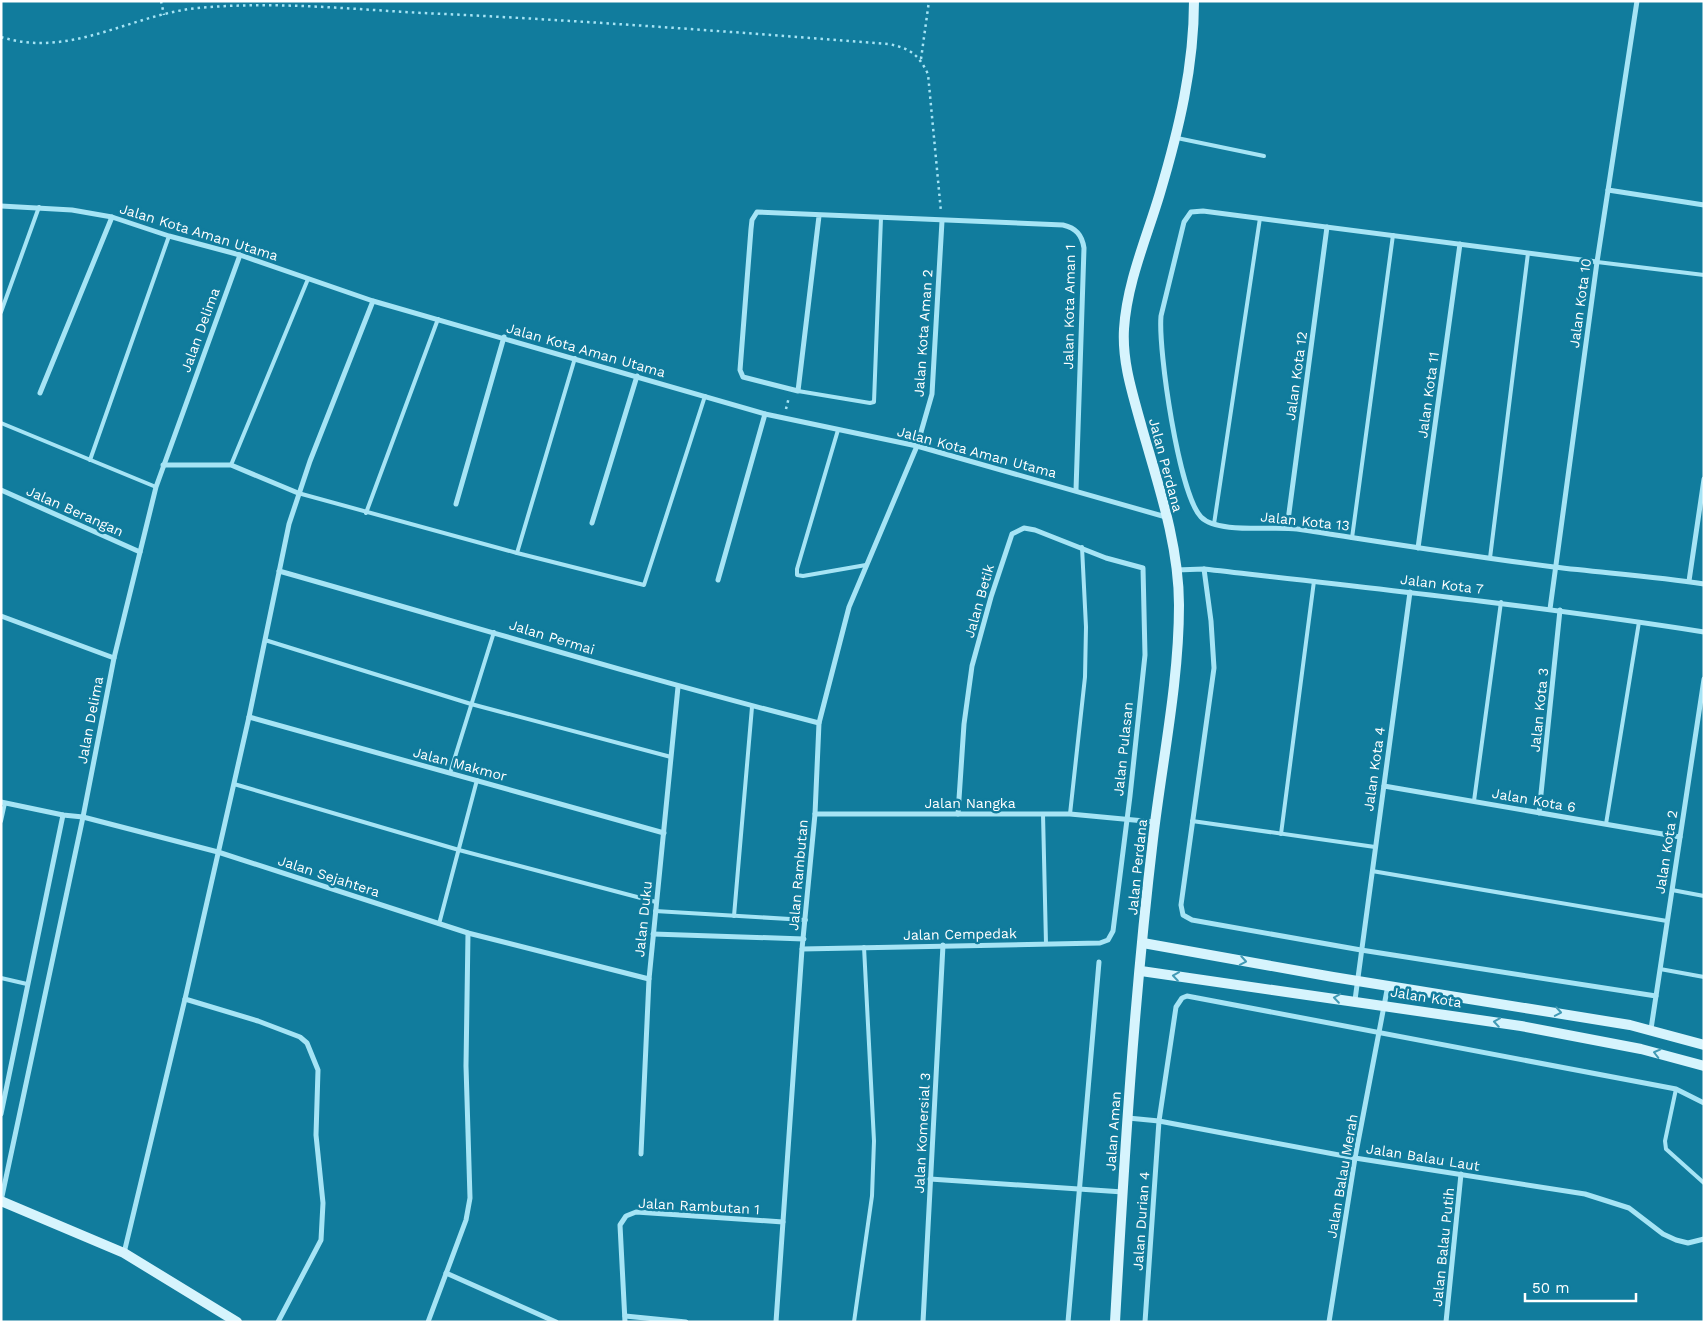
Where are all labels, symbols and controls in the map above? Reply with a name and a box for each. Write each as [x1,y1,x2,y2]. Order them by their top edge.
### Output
street label: Jalan Kota Aman Utama [118,200,280,264]
street label: Jalan Kota Aman 1 [1060,244,1078,370]
street label: Jalan Kota 10 [1566,257,1594,349]
street label: Jalan Kota Aman 2 [911,269,935,397]
street label: Jalan Delima [177,286,223,374]
street label: Jalan Kota Aman Utama [505,320,667,380]
street label: Jalan Kota 12 [1282,330,1310,422]
street label: Jalan Kota 11 [1414,351,1442,439]
street label: Jalan Perdana [1146,416,1186,514]
street label: Jalan Kota Aman Utama [895,423,1059,481]
street label: Jalan Berangan [24,482,126,540]
street label: Jalan Kota 13 [1260,508,1350,534]
street label: Jalan Betik [961,562,997,640]
street label: Jalan Kota 7 [1400,571,1485,597]
street label: Jalan Permai [507,616,597,658]
street label: Jalan Kota 3 [1527,667,1551,753]
street label: Jalan Delima [74,675,106,765]
street label: Jalan Pulasan [1110,701,1136,797]
street label: Jalan Kota 4 [1360,726,1388,812]
street label: Jalan Makmor [411,744,509,784]
street label: Jalan Kota 6 [1491,785,1577,815]
street label: Jalan Nangka [924,795,1016,811]
street label: Jalan Kota 2 [1651,809,1681,895]
street label: Jalan Perdana [1124,818,1150,916]
street label: Jalan Rambutan [785,819,811,931]
street label: Jalan Sejahtera [276,852,382,900]
street label: Jalan Duku [631,880,655,958]
street label: Jalan Cempedak [903,925,1017,943]
one-way arrow [1238,955,1247,965]
one-way arrow [1171,971,1180,981]
street label: Jalan Kota [1389,983,1463,1011]
one-way arrow [1332,993,1341,1003]
one-way arrow [1554,1007,1563,1017]
one-way arrow [1493,1017,1501,1028]
one-way arrow [1652,1048,1661,1059]
street label: Jalan Komersial 3 [911,1072,933,1194]
street label: Jalan Aman [1102,1091,1124,1171]
street label: Jalan Balau Merah [1323,1113,1361,1239]
street label: Jalan Balau Laut [1365,1140,1481,1174]
street label: Jalan Durian 4 [1130,1171,1152,1271]
street label: Jalan Balau Putih [1429,1187,1457,1307]
street label: Jalan Rambutan 1 [638,1195,760,1217]
scale bar [1525,1270,1636,1302]
text: 50 m [1532,1279,1569,1297]

